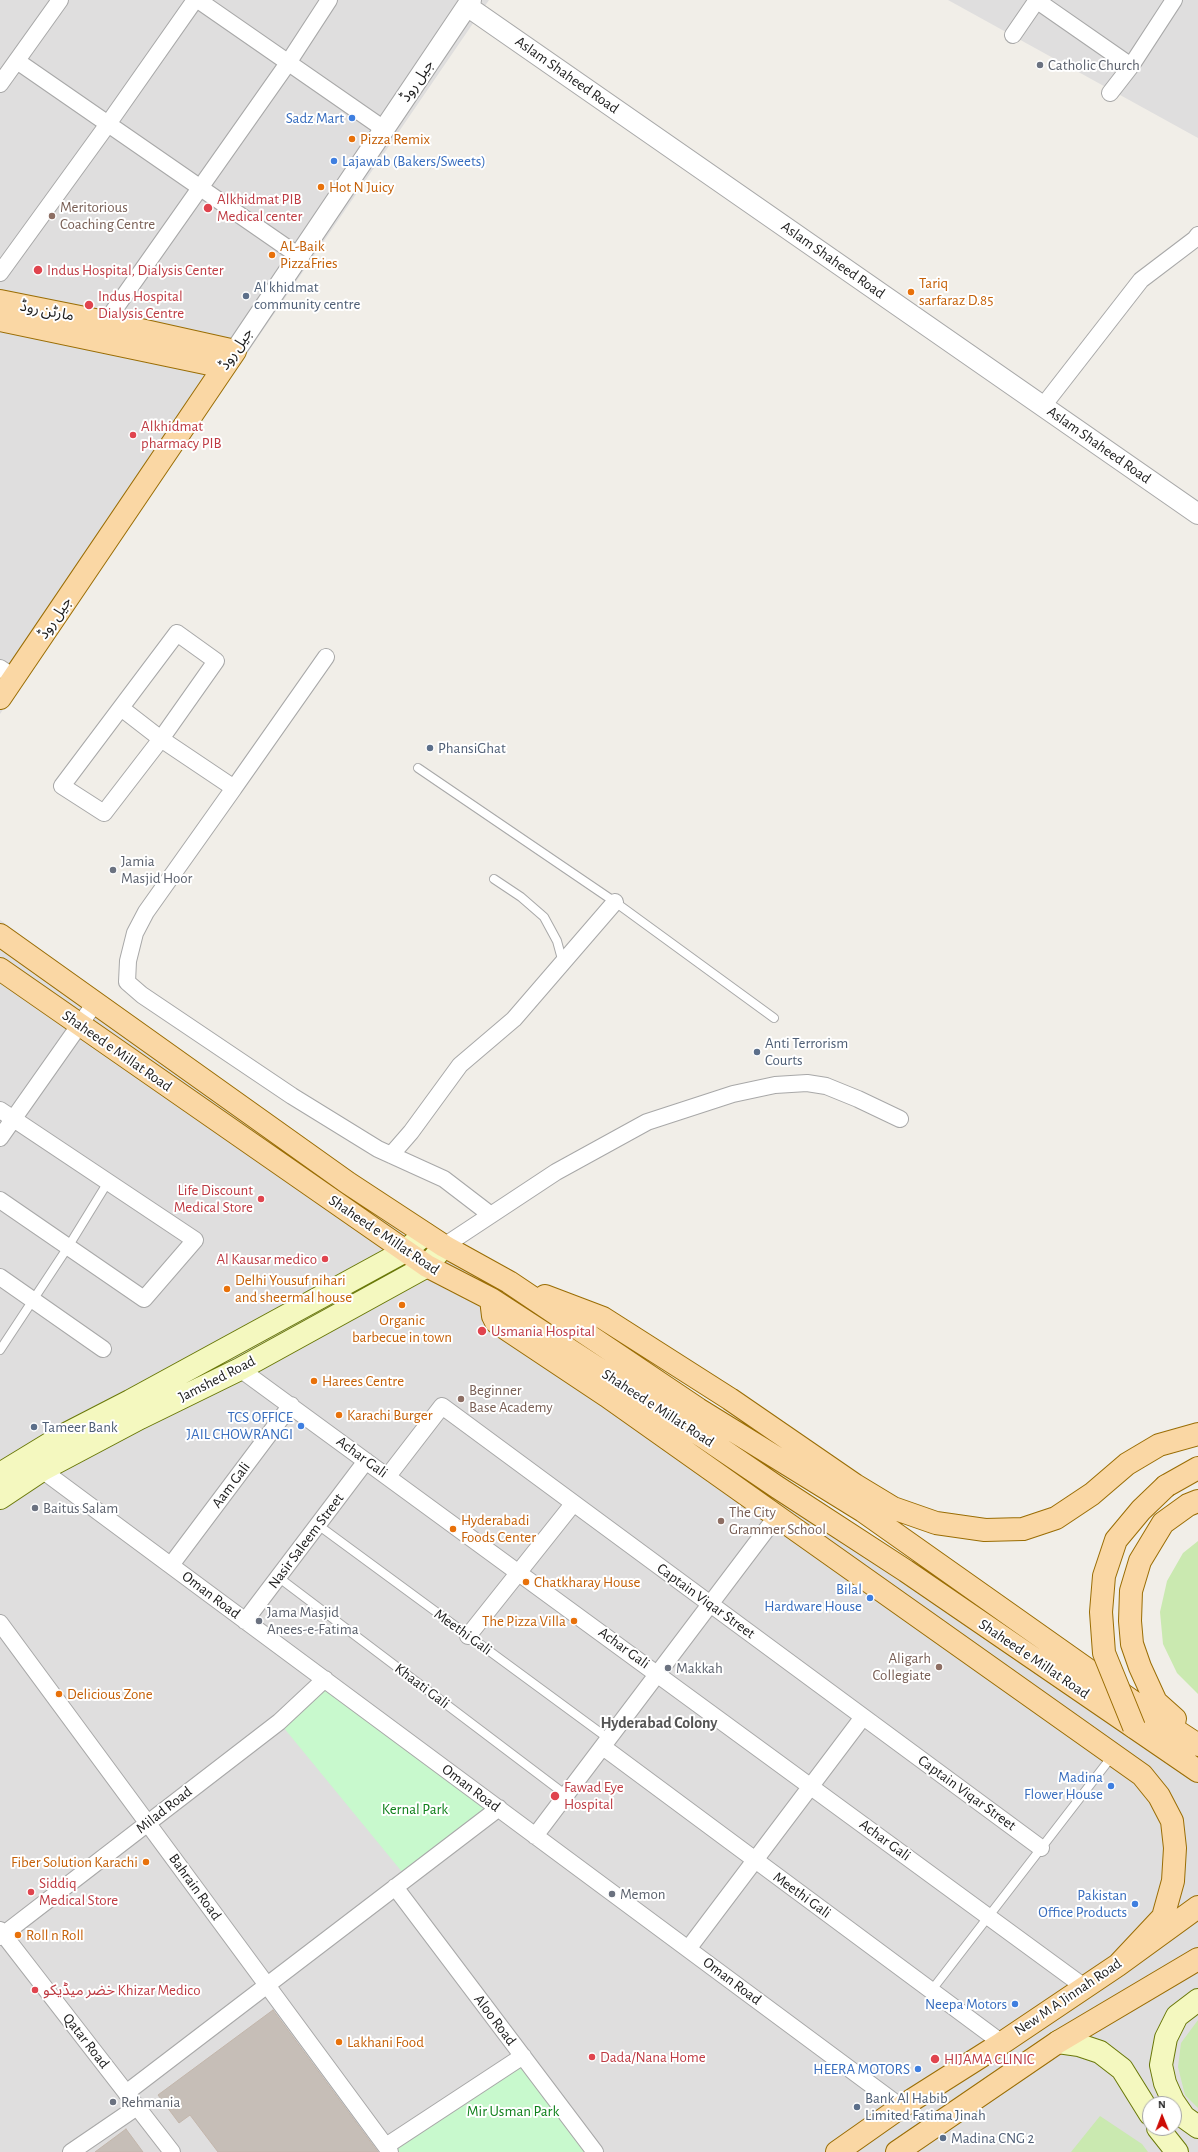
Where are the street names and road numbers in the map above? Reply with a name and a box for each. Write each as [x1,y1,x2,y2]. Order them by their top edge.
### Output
street label: Aslam Shaheed Road [512,32,622,118]
street label: جیل روڈ [396,56,438,106]
street label: Aslam Shaheed Road [778,217,888,303]
street label: مارٹن روڈ [18,297,76,325]
street label: جیل روڈ [215,324,257,374]
street label: Aslam Shaheed Road [1044,402,1154,488]
street label: جیل روڈ [34,593,76,643]
street label: Shaheed e Millat Road [59,1006,175,1096]
street label: Shaheed e Millat Road [325,1191,443,1279]
street label: Jamshed Road [176,1352,258,1406]
street label: Shaheed e Millat Road [599,1365,717,1451]
street label: Achar Gali [333,1432,391,1482]
street label: Aam Gali [208,1458,254,1512]
street label: Nasir Saleem Street [264,1490,348,1592]
street label: Captain Viqar Street [653,1559,759,1643]
street label: Oman Road [178,1567,244,1623]
street label: Meethi Gali [431,1605,495,1659]
street label: Shaheed e Millat Road [975,1615,1093,1703]
street label: Achar Gali [595,1623,653,1673]
street label: Khaati Gali [391,1660,453,1712]
street label: Captain Viqar Street [914,1751,1020,1835]
street label: Oman Road [438,1760,504,1816]
street label: Milad Road [132,1783,196,1837]
street label: Achar Gali [856,1815,914,1865]
street label: Bahrain Road [165,1850,225,1924]
street label: Meethi Gali [770,1868,834,1922]
street label: Oman Road [699,1953,765,2009]
street label: New M A Jinnah Road [1011,1954,1125,2040]
street label: Aloo Road [470,1991,520,2049]
street label: Qatar Road [59,2010,113,2072]

